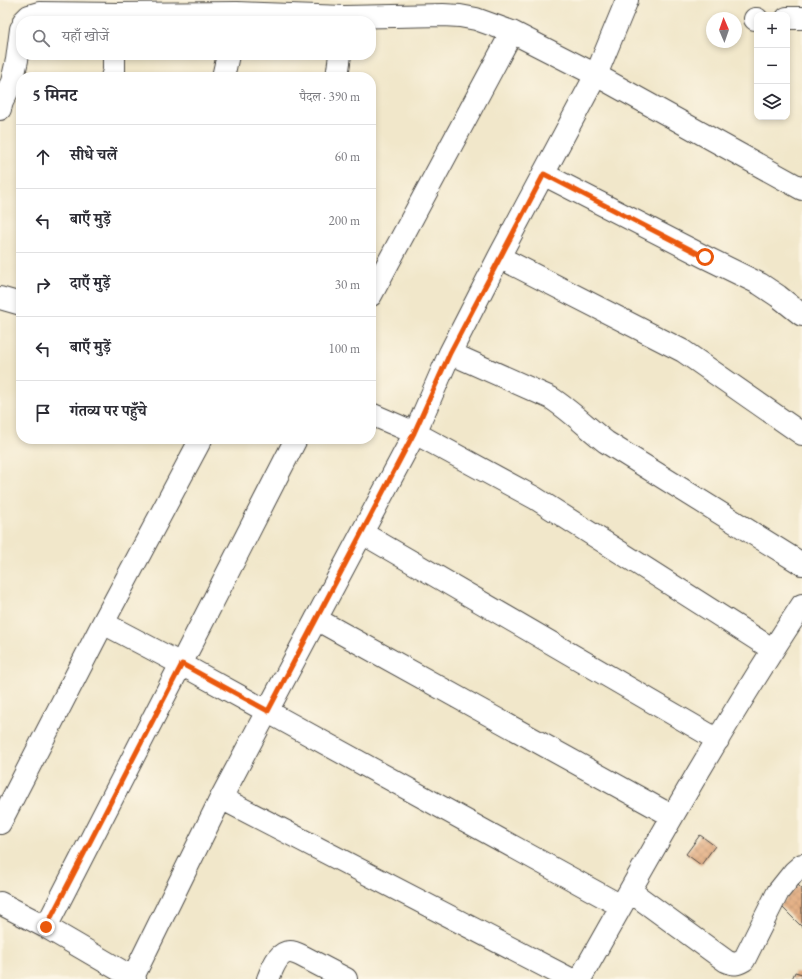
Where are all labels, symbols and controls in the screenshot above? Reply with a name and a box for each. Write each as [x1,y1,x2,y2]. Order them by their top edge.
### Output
north arrow [706,12,742,48]
map controls [754,12,790,120]
button: + [754,12,790,48]
search box [16,16,376,60]
text: यहाँ खोजें [62,26,109,45]
icon: search [30,27,52,49]
button: − [754,48,790,84]
text: 5 मिनट [32,84,77,106]
button: layers [754,84,790,120]
text: पैदल · 390 m [300,88,360,105]
text: सीधे चलें [70,145,117,164]
icon: ahead [32,146,54,168]
text: 60 m [335,148,360,165]
text: बाएँ मुड़ें [70,209,111,228]
icon: left [32,210,54,232]
text: 200 m [329,212,360,229]
route start [696,248,714,266]
text: दाएँ मुड़ें [70,273,110,292]
icon: right [32,274,54,296]
text: 30 m [335,276,360,293]
text: बाएँ मुड़ें [70,337,111,356]
icon: left [32,338,54,360]
text: 100 m [329,340,360,357]
text: गंतव्य पर पहुँचे [70,401,147,420]
icon: arrive [32,402,54,424]
route end [37,918,55,936]

